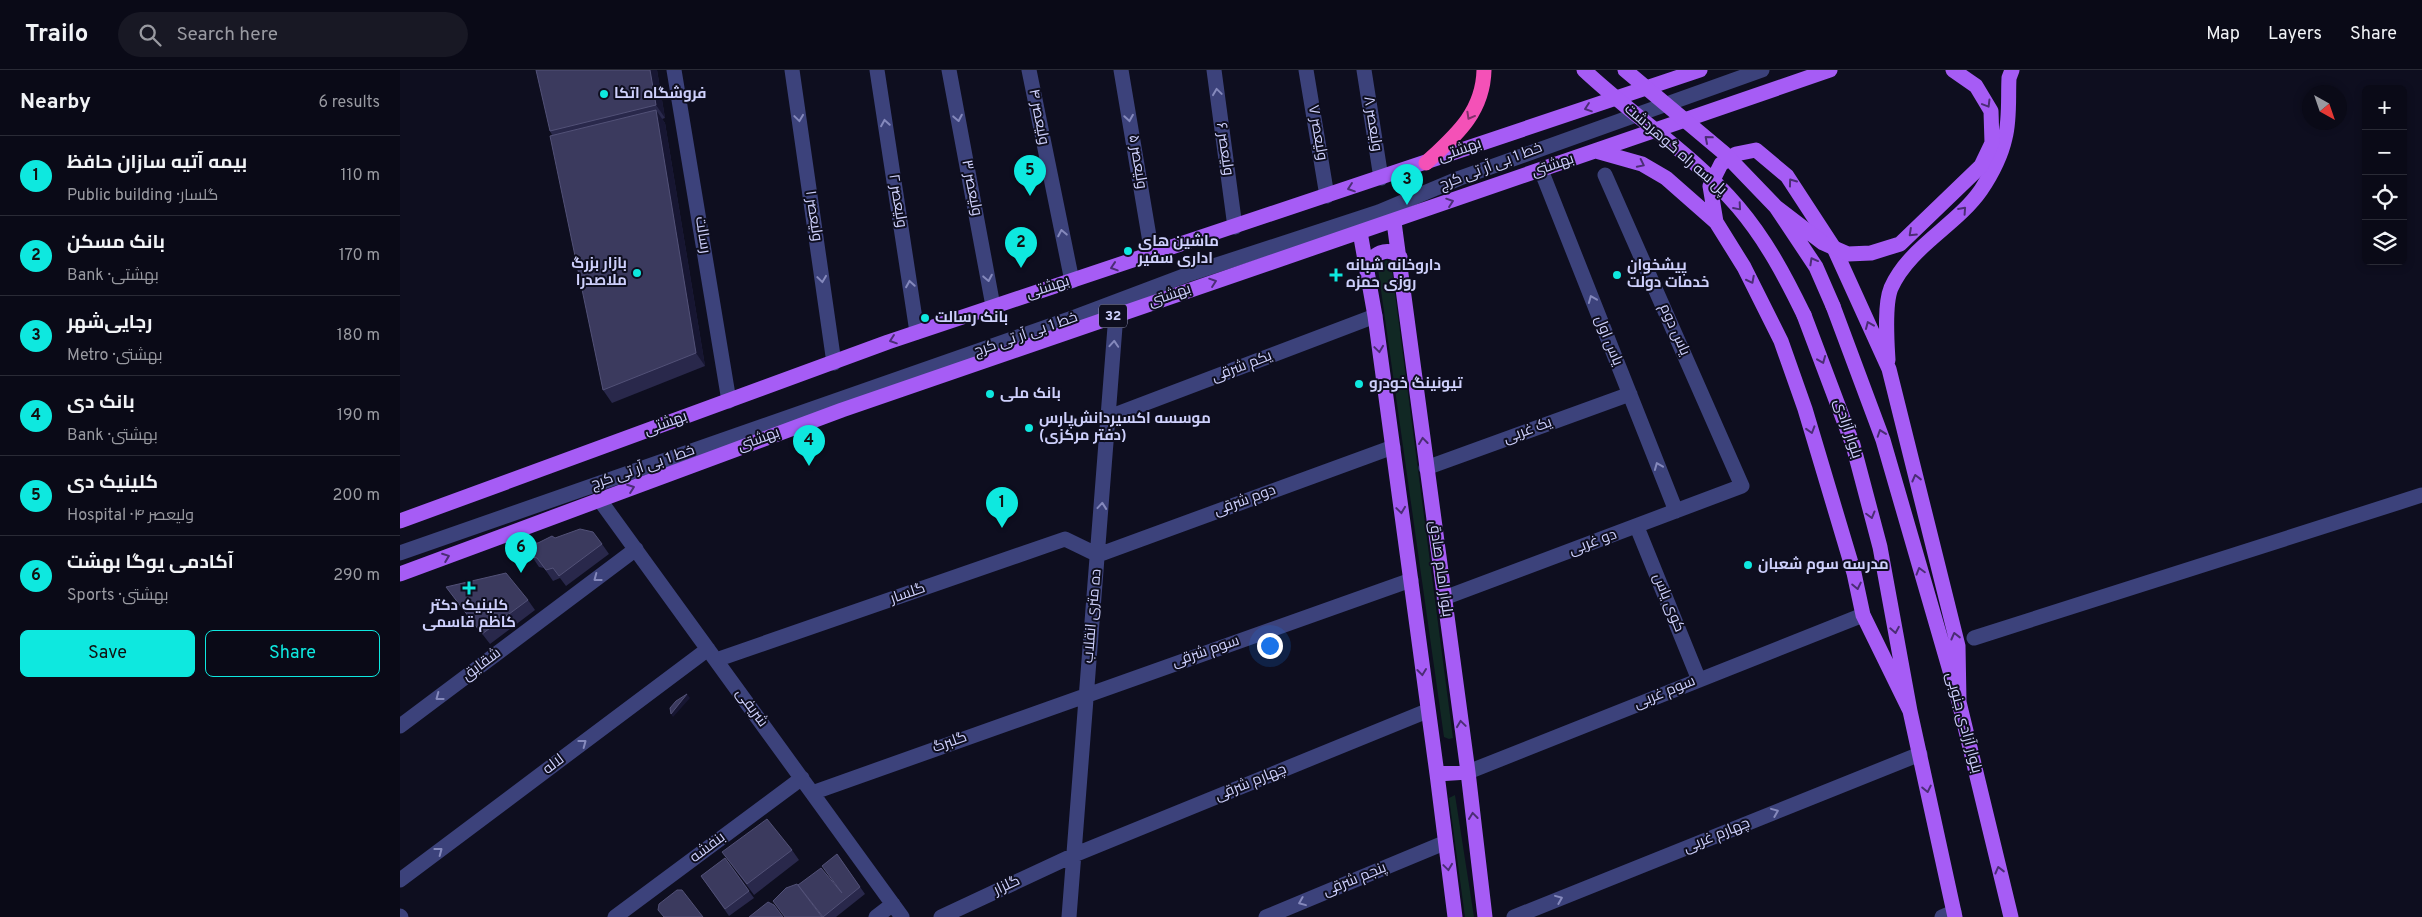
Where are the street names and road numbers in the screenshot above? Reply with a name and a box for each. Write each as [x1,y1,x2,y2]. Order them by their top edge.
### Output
street label: ولیعصر ۴ [1023,87,1053,147]
street label: ولیعصر ۸ [1358,95,1386,153]
street label: پل سه راه گوهردشت [1620,100,1730,200]
street label: ولیعصر ۷ [1303,104,1331,162]
street label: ولیعصر ۶ [1211,121,1237,177]
street label: ولیعصر ۵ [1123,133,1151,191]
street label: بهشتی [1436,135,1484,167]
street label: خط 1 بی آر تی کرج [1437,139,1545,195]
street label: بهشتى [1529,150,1577,182]
street label: ولیعصر ۳ [956,158,986,218]
street label: ولیعصر ۲ [883,173,911,229]
street label: ولیعصر ۱ [800,189,826,243]
street label: رسالت [690,215,714,255]
street label: بهشتی [1024,272,1072,304]
street label: بهشتى [1146,280,1194,312]
street label: یاس دوم [1654,301,1694,359]
road number: 32 [1099,305,1127,328]
street label: خط 1 بی آر تی کرج [972,308,1080,362]
street label: یاس اول [1589,313,1627,369]
street label: یکم شرقی [1209,347,1275,387]
street label: بلوار آزادی [1828,397,1866,461]
street label: بهشتی [642,407,690,441]
street label: یک غربی [1501,413,1555,449]
street label: بهشتى [735,424,783,456]
street label: خط 1 بی آر تی کرج [589,441,697,495]
street label: دوم شرقی [1212,481,1278,521]
street label: بلوار امام صادق [1424,520,1456,618]
street label: دو غربی [1566,526,1620,560]
street label: ده متری انقلاب [1079,568,1107,664]
street label: کوی یاس [1648,571,1688,635]
street label: گلسار [887,579,928,609]
street label: سوم شرقی [1170,632,1242,672]
street label: شقایق [459,644,505,686]
street label: بلوار آزادی جنوبی [1940,670,1986,776]
street label: سوم غربی [1631,672,1699,714]
street label: شریفی [731,685,771,731]
street label: گلبرگ [930,728,970,758]
street label: لاله [539,751,569,779]
street label: چهارم شرقی [1212,760,1290,806]
street label: چهارم غربی [1681,814,1753,858]
street label: بنفشه [686,829,730,867]
street label: پنجم شرقی [1320,859,1390,901]
street label: گلزار [990,872,1023,901]

